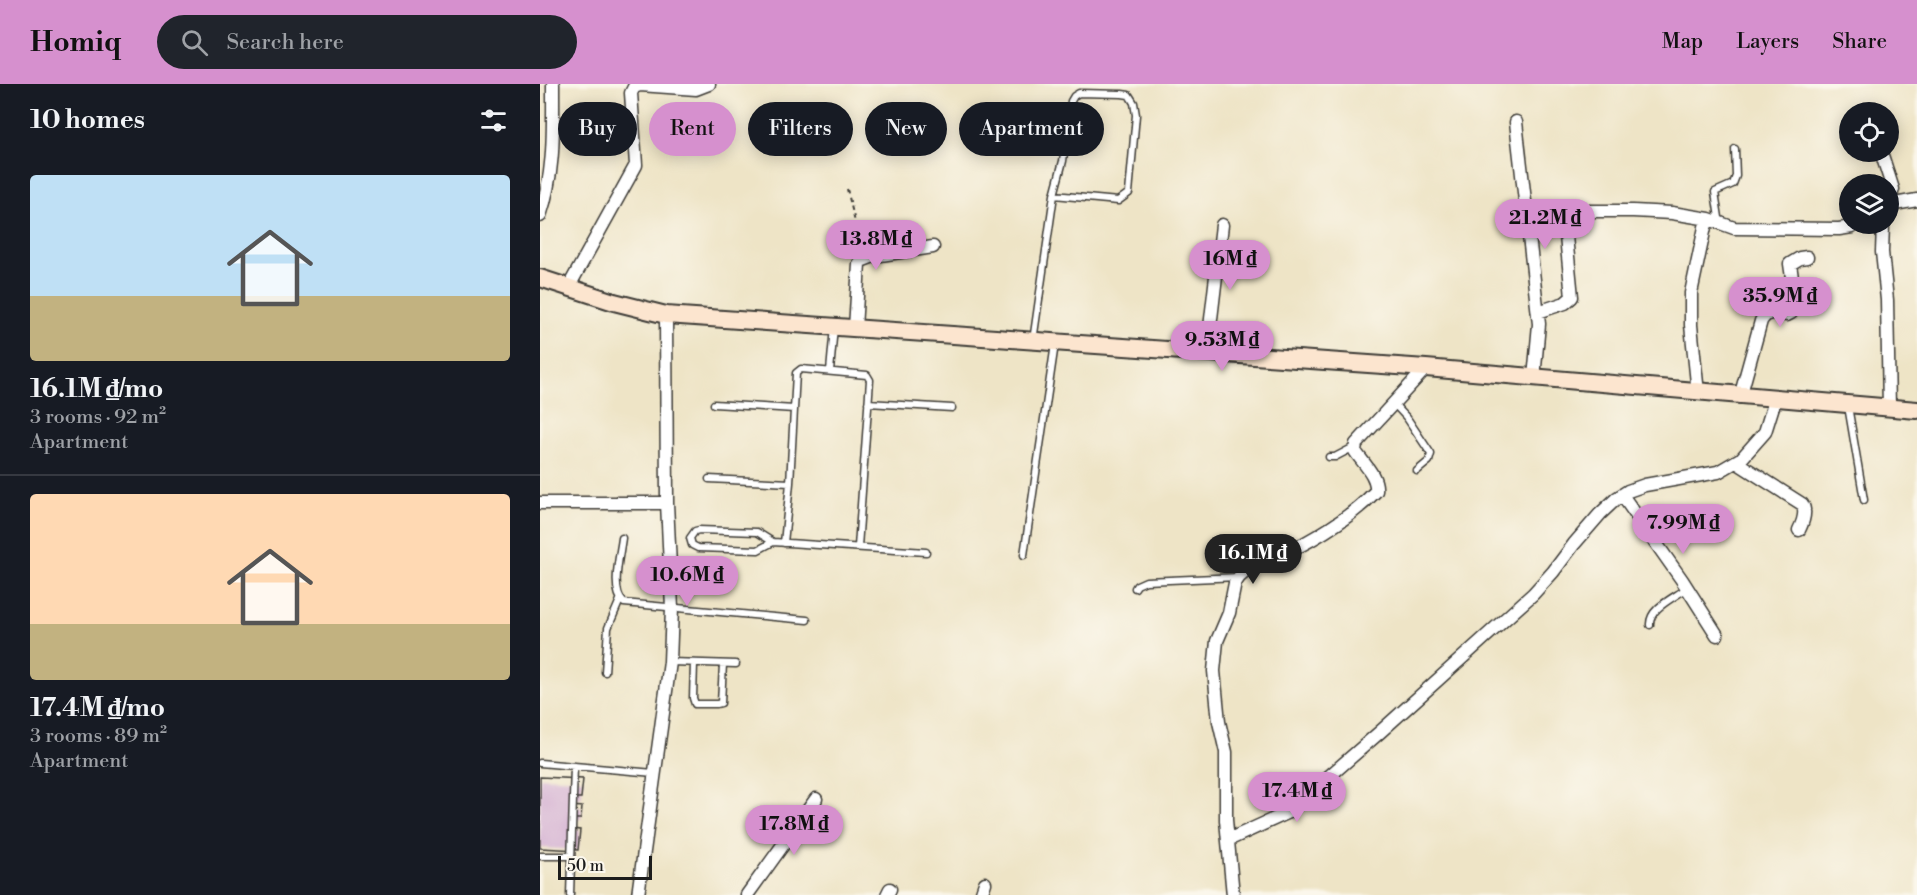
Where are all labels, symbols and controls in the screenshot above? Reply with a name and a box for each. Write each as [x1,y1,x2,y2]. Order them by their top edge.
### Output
search box [157,15,577,69]
text: Homiq [30,25,121,60]
icon: search [178,26,211,59]
text: Search here [226,29,344,56]
text: Map [1662,29,1703,55]
text: Layers [1736,29,1799,55]
text: Share [1832,29,1887,55]
chip: Buy [558,102,637,156]
chip: Rent [649,102,736,156]
chip: Filters [748,102,853,156]
chip: New [865,102,947,156]
chip: Apartment [959,102,1104,156]
map controls [1839,102,1899,234]
button: locate [1839,102,1899,162]
text: 10 homes [30,104,145,136]
icon: filters [477,104,510,137]
button: layers [1839,174,1899,234]
pin: 21.2M ₫ [1490,199,1600,250]
text: 21.2M ₫ [1509,206,1581,231]
icon: home [216,214,324,322]
pin: 13.8M ₫ [821,220,931,271]
text: 13.8M ₫ [840,227,912,252]
pin: 16M ₫ [1188,240,1272,291]
text: 16M ₫ [1203,247,1257,272]
pin: 35.9M ₫ [1725,277,1835,328]
text: 35.9M ₫ [1743,284,1817,309]
pin: 9.53M ₫ [1167,321,1277,372]
text: 9.53M ₫ [1185,328,1259,353]
text: 16.1M ₫/mo [30,373,163,405]
text: 3 rooms · 92 m² [30,405,166,430]
text: Apartment [30,430,128,455]
pin: 7.99M ₫ [1628,504,1738,555]
text: 7.99M ₫ [1646,511,1720,536]
icon: home [216,533,324,641]
pin: 16.1M ₫ [1198,534,1308,585]
text: 16.1M ₫ [1219,541,1287,566]
pin: 10.6M ₫ [632,556,742,607]
text: 10.6M ₫ [650,563,724,588]
text: 17.4M ₫/mo [30,692,165,724]
text: 3 rooms · 89 m² [30,724,167,749]
text: Apartment [30,749,128,774]
pin: 17.4M ₫ [1242,772,1352,823]
text: 17.4M ₫ [1262,779,1332,804]
pin: 17.8M ₫ [739,805,849,856]
text: 17.8M ₫ [759,812,829,837]
scale bar [558,853,652,880]
text: 50 m [567,856,604,876]

